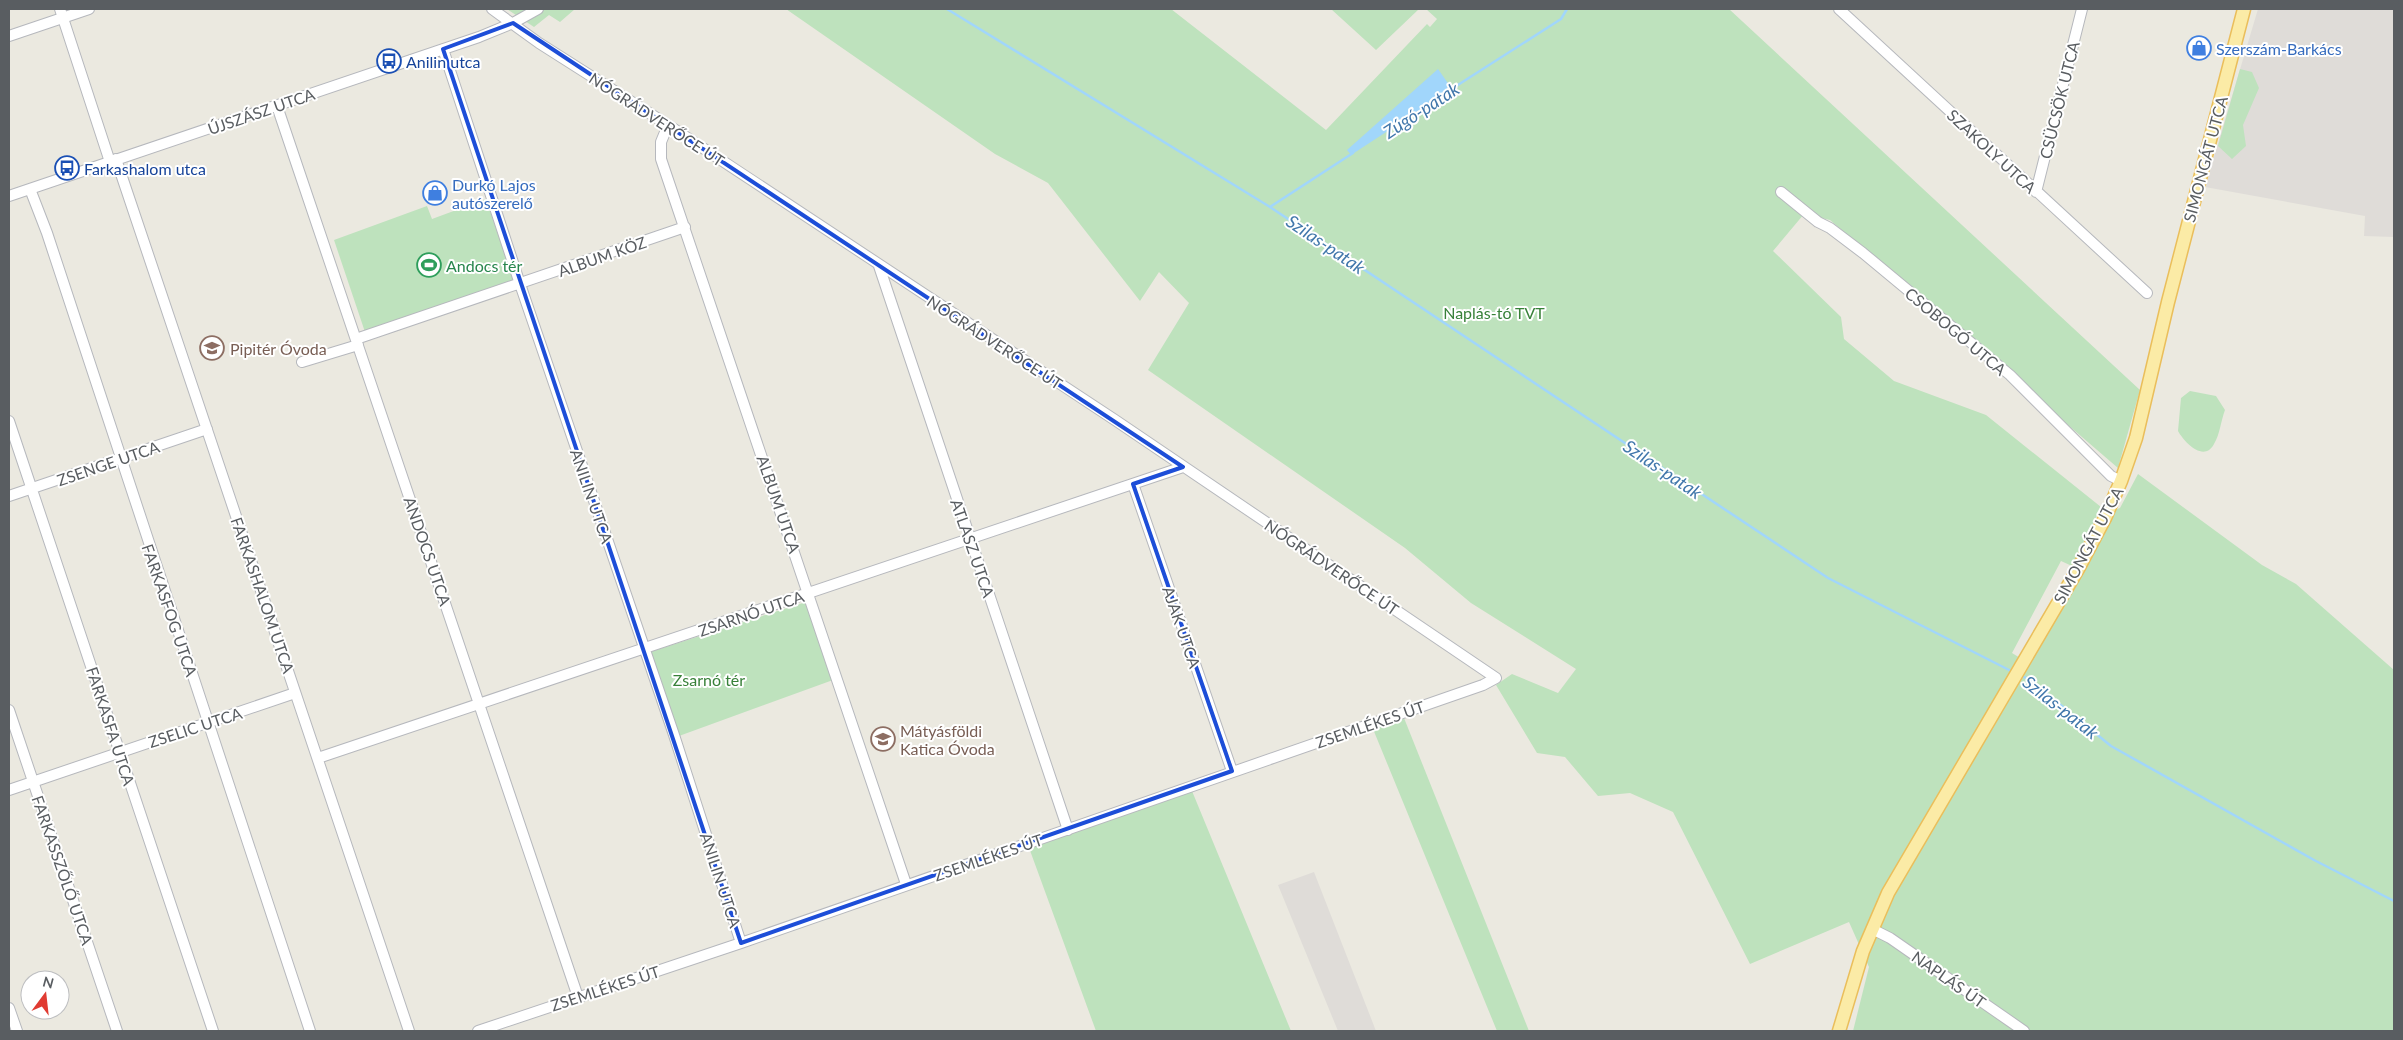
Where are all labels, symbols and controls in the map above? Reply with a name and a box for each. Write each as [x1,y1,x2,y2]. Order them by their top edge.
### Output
shop icon: Szerszám-Barkács [2186,35,2212,61]
street label: CSÜCSÖK UTCA [2035,39,2083,161]
place label: Szerszám-Barkács [2216,39,2342,58]
bus stop icon: Anilin utca [376,48,402,74]
place label: Anilin utca [406,52,480,71]
street label: NÓGRÁDVERŐCE ÚT [586,68,729,170]
water label: Zúgó-patak [1378,77,1463,143]
street label: ÚJSZÁSZ UTCA [205,84,317,138]
street label: SIMONGÁT UTCA [2179,94,2231,224]
street label: SZAKOLY UTCA [1944,105,2040,197]
bus stop icon: Farkashalom utca [54,155,80,181]
place label: Farkashalom utca [84,159,206,178]
place label: Durkó Lajos autószerelő [452,175,536,212]
shop icon: Durkó Lajos autószerelő [422,180,448,206]
water label: Szilas-patak [1283,210,1370,279]
street label: ALBUM KÖZ [555,232,649,280]
sports icon: Andocs tér [416,252,442,278]
place label: Andocs tér [446,256,523,275]
street label: CSOBOGÓ UTCA [1902,283,2011,379]
street label: NÓGRÁDVERŐCE ÚT [924,291,1067,393]
park label: Naplás-tó TVT [1443,303,1545,322]
school or university icon: Pipitér Óvoda [199,335,225,361]
place label: Pipitér Óvoda [230,339,327,358]
water label: Szilas-patak [1620,435,1707,504]
street label: ZSENGE UTCA [54,437,162,489]
street label: ANILIN UTCA [567,446,617,546]
street label: ALBUM UTCA [753,453,805,556]
street label: SIMONGÁT UTCA [2049,483,2127,607]
street label: ANDOCS UTCA [401,494,456,608]
street label: ATLASZ UTCA [947,496,999,600]
street label: FARKASHALOM UTCA [227,514,299,676]
street label: NÓGRÁDVERŐCE ÚT [1261,515,1403,619]
street label: FARKASFOG UTCA [138,541,202,679]
street label: AJAK UTCA [1159,584,1205,671]
street label: ZSARNÓ UTCA [696,586,806,640]
street label: FARKASFA UTCA [83,664,139,788]
park label: Zsarnó tér [673,670,745,689]
water label: Szilas-patak [2019,671,2104,744]
street label: ZSEMLÉKES ÚT [1313,696,1427,751]
street label: ZSELIC UTCA [146,703,244,751]
place label: Mátyásföldi Katica Óvoda [900,721,995,758]
school or university icon: Mátyásföldi Katica Óvoda [870,726,896,752]
street label: FARKASSZŐLŐ UTCA [29,793,98,947]
street label: ZSEMLÉKES ÚT [931,829,1045,884]
street label: ANILIN UTCA [697,830,745,930]
street label: NAPLÁS ÚT [1908,947,1990,1012]
street label: ZSEMLÉKES ÚT [548,961,663,1015]
north arrow [20,970,70,1020]
text: N [41,972,56,992]

